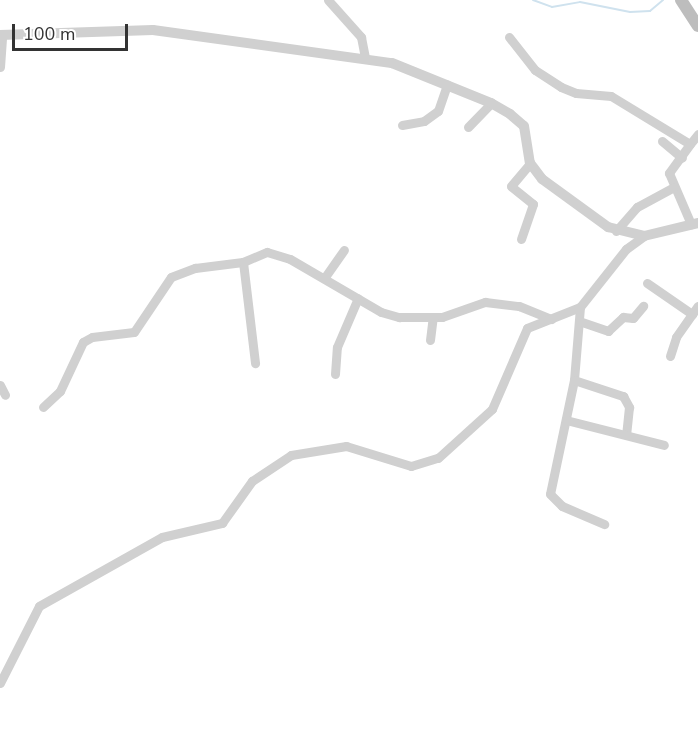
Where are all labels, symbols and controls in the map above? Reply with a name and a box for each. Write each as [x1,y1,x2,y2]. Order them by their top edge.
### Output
scale bar [15,12,130,50]
text: 100 m [23,22,75,46]

